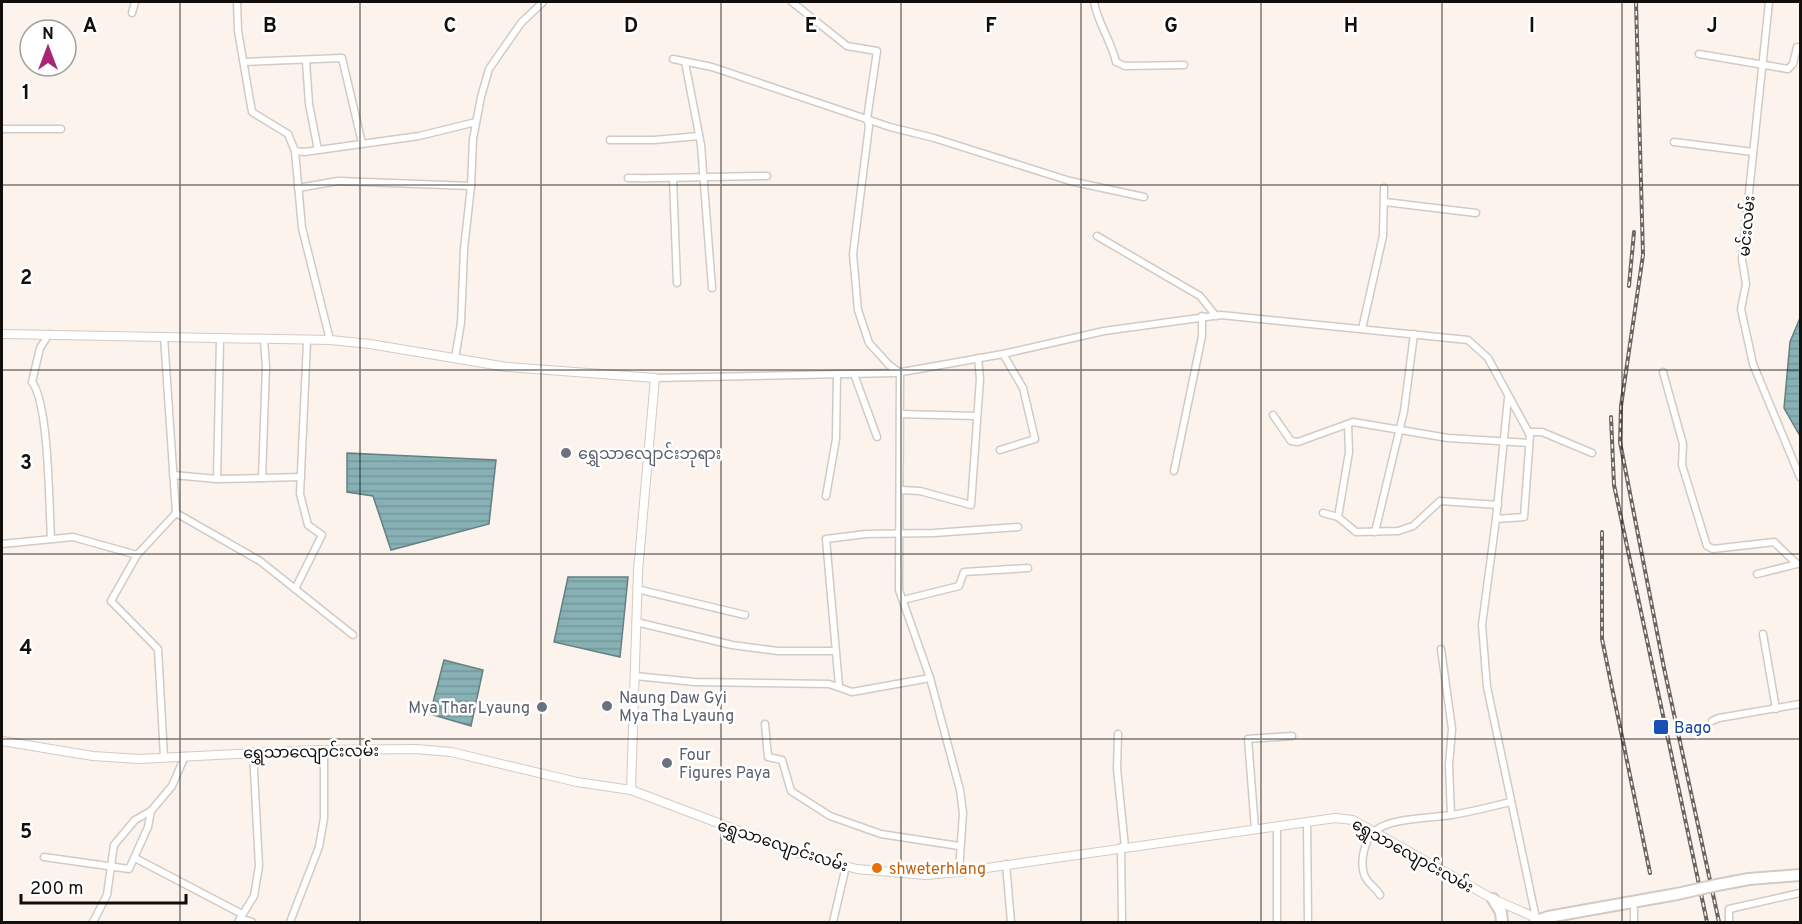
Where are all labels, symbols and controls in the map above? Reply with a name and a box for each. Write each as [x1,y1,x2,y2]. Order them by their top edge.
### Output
text: A [83,14,97,40]
text: B [263,14,277,40]
text: C [444,14,456,40]
text: D [624,14,638,40]
text: E [805,14,817,40]
text: F [985,14,997,40]
text: G [1164,14,1178,40]
text: H [1344,14,1358,40]
text: I [1529,14,1535,40]
text: J [1706,14,1718,40]
north arrow [18,18,78,78]
text: N [42,25,54,45]
text: 1 [22,81,30,107]
street label: မင်းလမ်း [1732,195,1761,257]
text: 2 [20,266,32,292]
place label: ရွှေသာလျောင်းဘုရား [578,442,721,468]
marker: ရွှေသာလျောင်းဘုရား [559,446,573,460]
text: 3 [20,451,32,477]
text: 4 [20,636,32,662]
place label: Naung Daw Gyi Mya Tha Lyaung [619,689,734,727]
place label: Mya Thar Lyaung [408,699,530,719]
marker: Naung Daw Gyi Mya Tha Lyaung [600,699,614,713]
marker: Mya Thar Lyaung [535,700,549,714]
marker: Bago [1652,718,1670,736]
place label: Bago [1674,719,1711,739]
street label: ရွှေသာလျောင်းလမ်း [243,739,379,766]
place label: Four Figures Paya [679,746,770,784]
marker: Four Figures Paya [660,756,674,770]
street label: ရွှေသာလျောင်းလမ်း [1347,812,1478,900]
street label: ရွှေသာလျောင်းလမ်း [714,814,851,879]
text: 5 [20,820,32,846]
place label: shweterhlang [889,860,986,880]
marker: shweterhlang [870,861,884,875]
scale bar [21,867,186,905]
text: 200 m [30,878,83,901]

